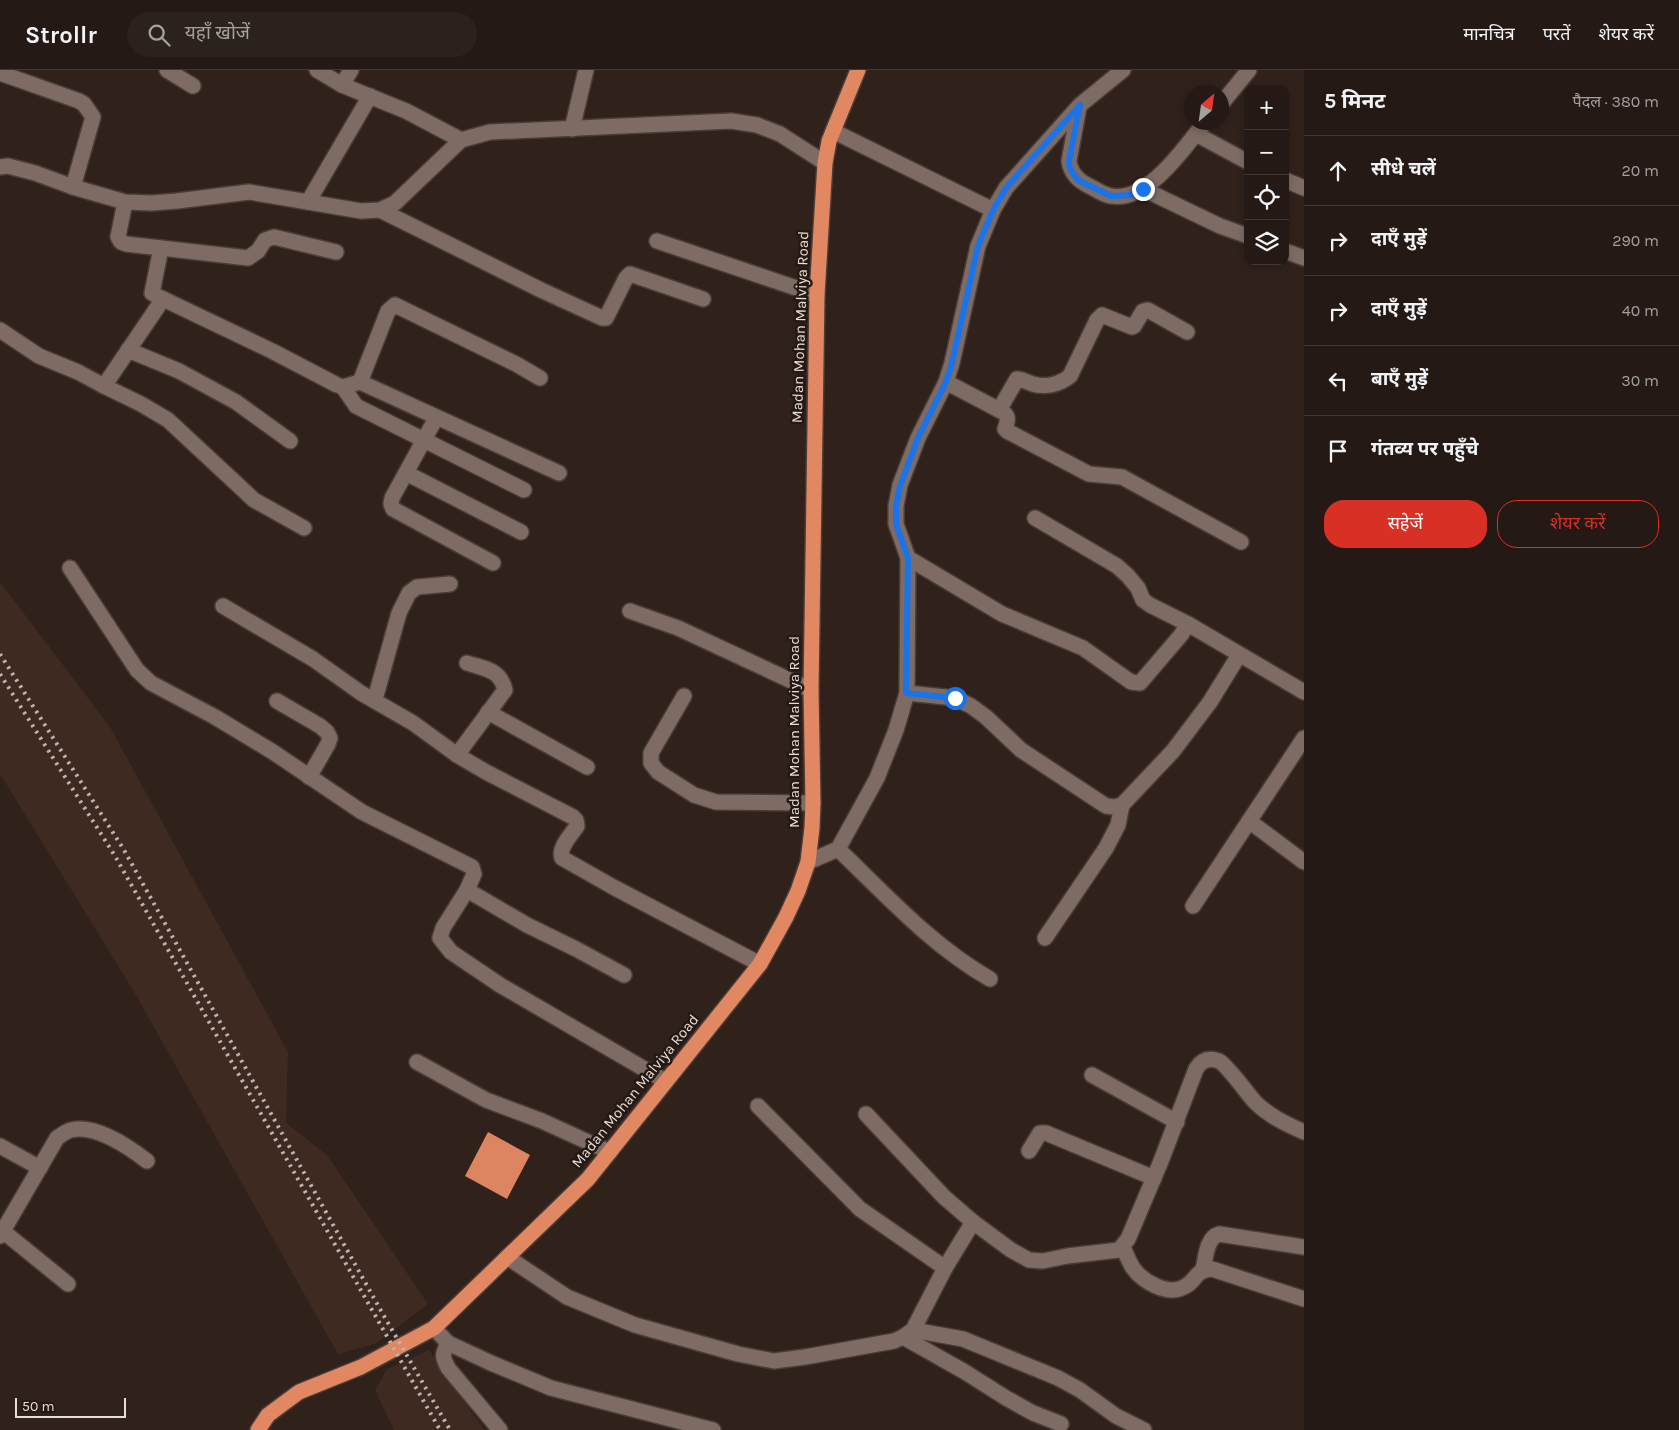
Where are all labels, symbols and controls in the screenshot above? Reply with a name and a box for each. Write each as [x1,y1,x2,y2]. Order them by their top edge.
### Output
search box [127,12,477,57]
text: Strollr [25,21,97,49]
icon: search [145,21,173,49]
text: यहाँ खोजें [185,22,250,44]
text: मानचित्र [1463,23,1515,45]
text: परतें [1543,23,1570,45]
text: शेयर करें [1598,23,1654,45]
north arrow [1184,85,1229,130]
map controls [1244,85,1289,265]
button: + [1244,85,1289,130]
text: 5 मिनट [1324,89,1386,113]
text: पैदल · 380 m [1573,92,1659,111]
button: − [1244,130,1289,175]
icon: ahead [1324,157,1352,185]
text: सीधे चलें [1371,158,1436,180]
text: 20 m [1621,161,1659,180]
button: locate [1244,175,1289,220]
route end [1132,178,1155,201]
button: layers [1244,220,1289,265]
icon: right [1324,227,1352,255]
text: दाएँ मुड़ें [1371,228,1427,250]
street label: Madan Mohan Malviya Road [788,231,812,423]
text: 290 m [1612,231,1659,250]
icon: right [1324,297,1352,325]
text: दाएँ मुड़ें [1371,298,1427,320]
text: 40 m [1622,301,1659,320]
icon: left [1324,367,1352,395]
text: बाएँ मुड़ें [1371,368,1428,390]
text: 30 m [1621,371,1659,390]
icon: arrive [1324,437,1352,465]
text: गंतव्य पर पहुँचे [1371,438,1478,460]
button: सहेजें [1324,500,1487,548]
button: शेयर करें [1497,500,1659,548]
street label: Madan Mohan Malviya Road [785,636,803,828]
route start [944,687,967,710]
street label: Madan Mohan Malviya Road [568,1011,702,1171]
scale bar [15,1395,126,1418]
text: 50 m [22,1398,55,1415]

